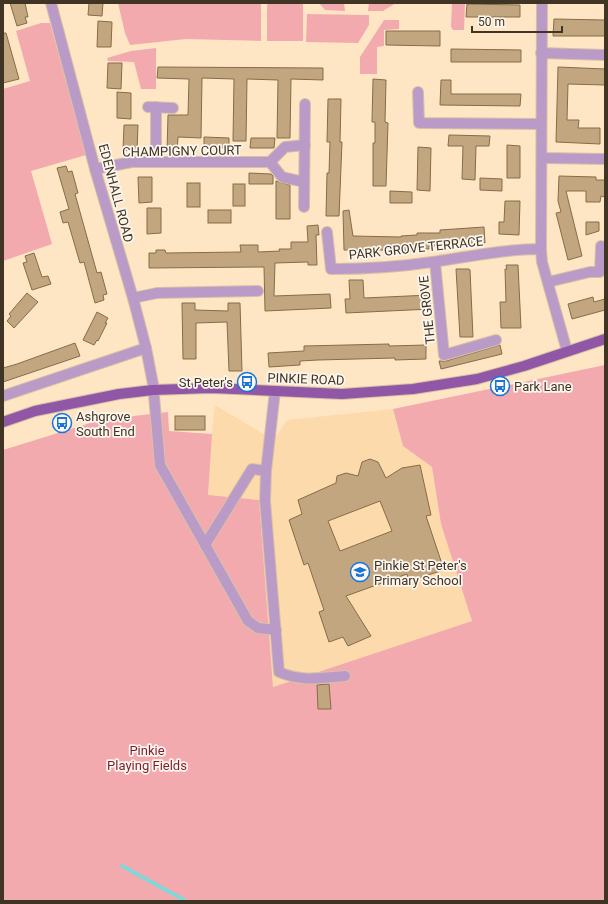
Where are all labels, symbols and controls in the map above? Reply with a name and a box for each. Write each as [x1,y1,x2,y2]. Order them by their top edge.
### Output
scale bar [472,8,562,34]
text: 50 m [478,15,505,29]
street label: EDENHALL ROAD [96,142,136,244]
street label: CHAMPIGNY COURT [122,142,242,160]
street label: PARK GROVE TERRACE [348,233,484,263]
street label: THE GROVE [416,275,438,345]
street label: PINKIE ROAD [267,370,345,388]
bus stop icon: St Peter's [236,371,258,393]
place label: St Peter's [179,375,233,390]
bus stop icon: Park Lane [489,375,511,397]
place label: Park Lane [514,379,572,394]
place label: Ashgrove South End [76,409,135,439]
bus stop icon: Ashgrove South End [51,412,73,434]
place label: Pinkie St Peter's Primary School [374,558,467,588]
school or university icon: Pinkie St Peter's Primary School [349,561,371,583]
park label: Pinkie Playing Fields [107,743,187,773]

